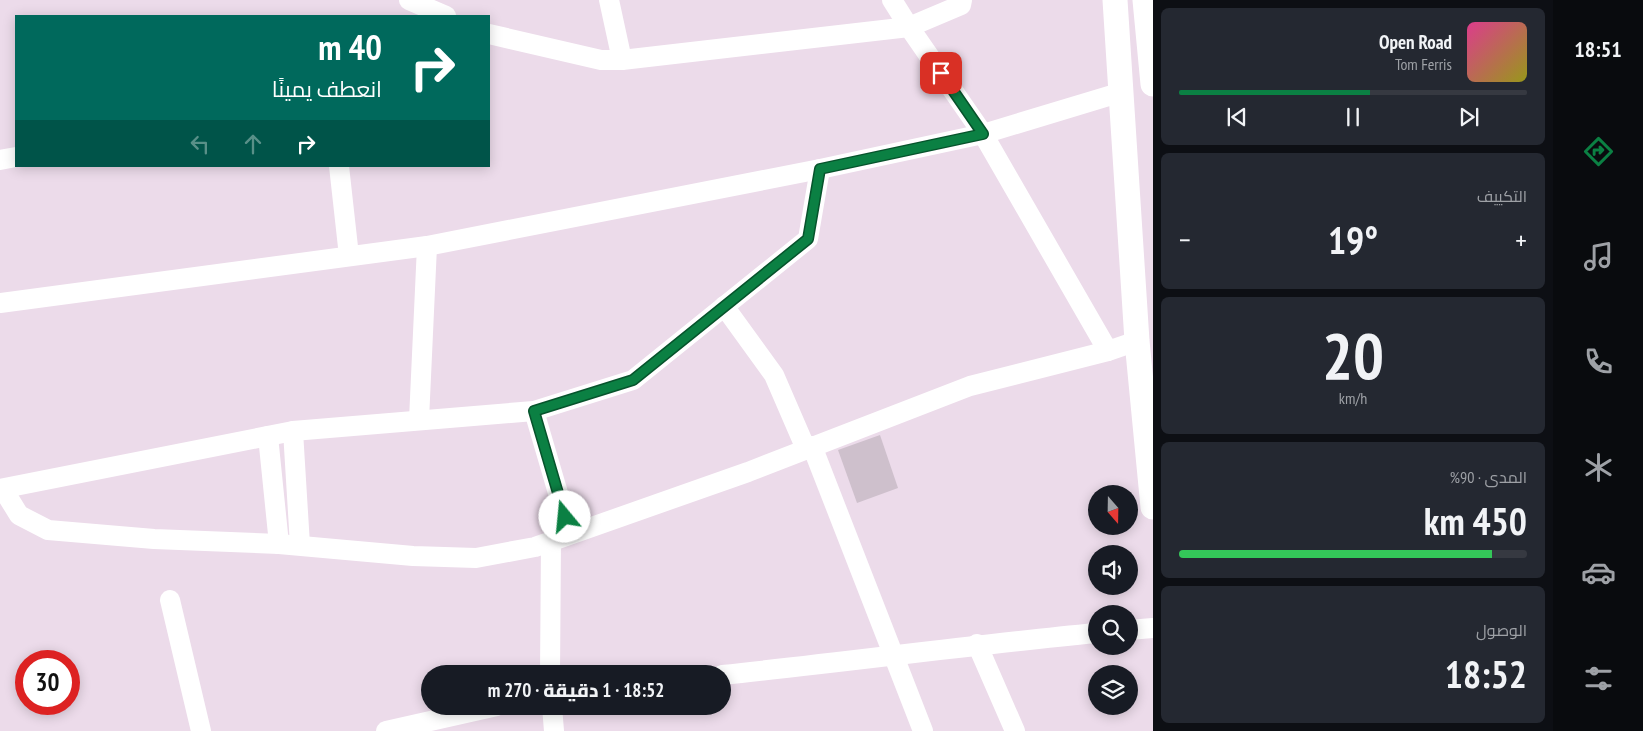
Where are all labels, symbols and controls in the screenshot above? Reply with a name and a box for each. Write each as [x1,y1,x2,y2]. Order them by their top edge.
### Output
text: 40 m [318,24,382,70]
text: Open Road [1379,30,1452,54]
icon: right [400,35,465,100]
text: 18:51 [1574,35,1622,63]
pin [920,52,962,94]
text: Tom Ferris [1395,54,1452,74]
icon: arrive [927,59,955,87]
text: انعطف يمينًا [272,75,382,103]
icon: previous [1223,103,1251,131]
icon: pause [1339,103,1367,131]
icon: next [1455,103,1483,131]
icon: left [186,130,214,158]
icon: ahead [239,130,267,158]
icon: right [292,130,320,158]
icon: directions [1581,134,1616,169]
text: التكييف [1477,186,1527,206]
text: 19° [1328,215,1378,264]
text: − [1179,221,1191,258]
text: + [1515,221,1527,258]
icon: music [1581,239,1616,274]
text: 20 [1322,313,1384,397]
icon: phone [1581,344,1616,379]
text: km/h [1339,388,1367,408]
icon: climate [1581,450,1616,485]
text: المدى · 90% [1450,467,1527,487]
north arrow [1088,485,1138,535]
map controls [1088,485,1138,715]
position arrow [538,490,590,542]
text: 450 km [1424,496,1527,545]
button: sound [1088,545,1138,595]
icon: car [1581,555,1616,590]
button: search [1088,605,1138,655]
text: الوصول [1476,620,1527,640]
text: 18:52 [1445,649,1527,698]
speed limit sign: 30 [15,650,80,715]
icon: filters [1581,661,1616,696]
button: layers [1088,665,1138,715]
text: 18:52 · 1 دقيقة · 270 m [488,678,664,702]

